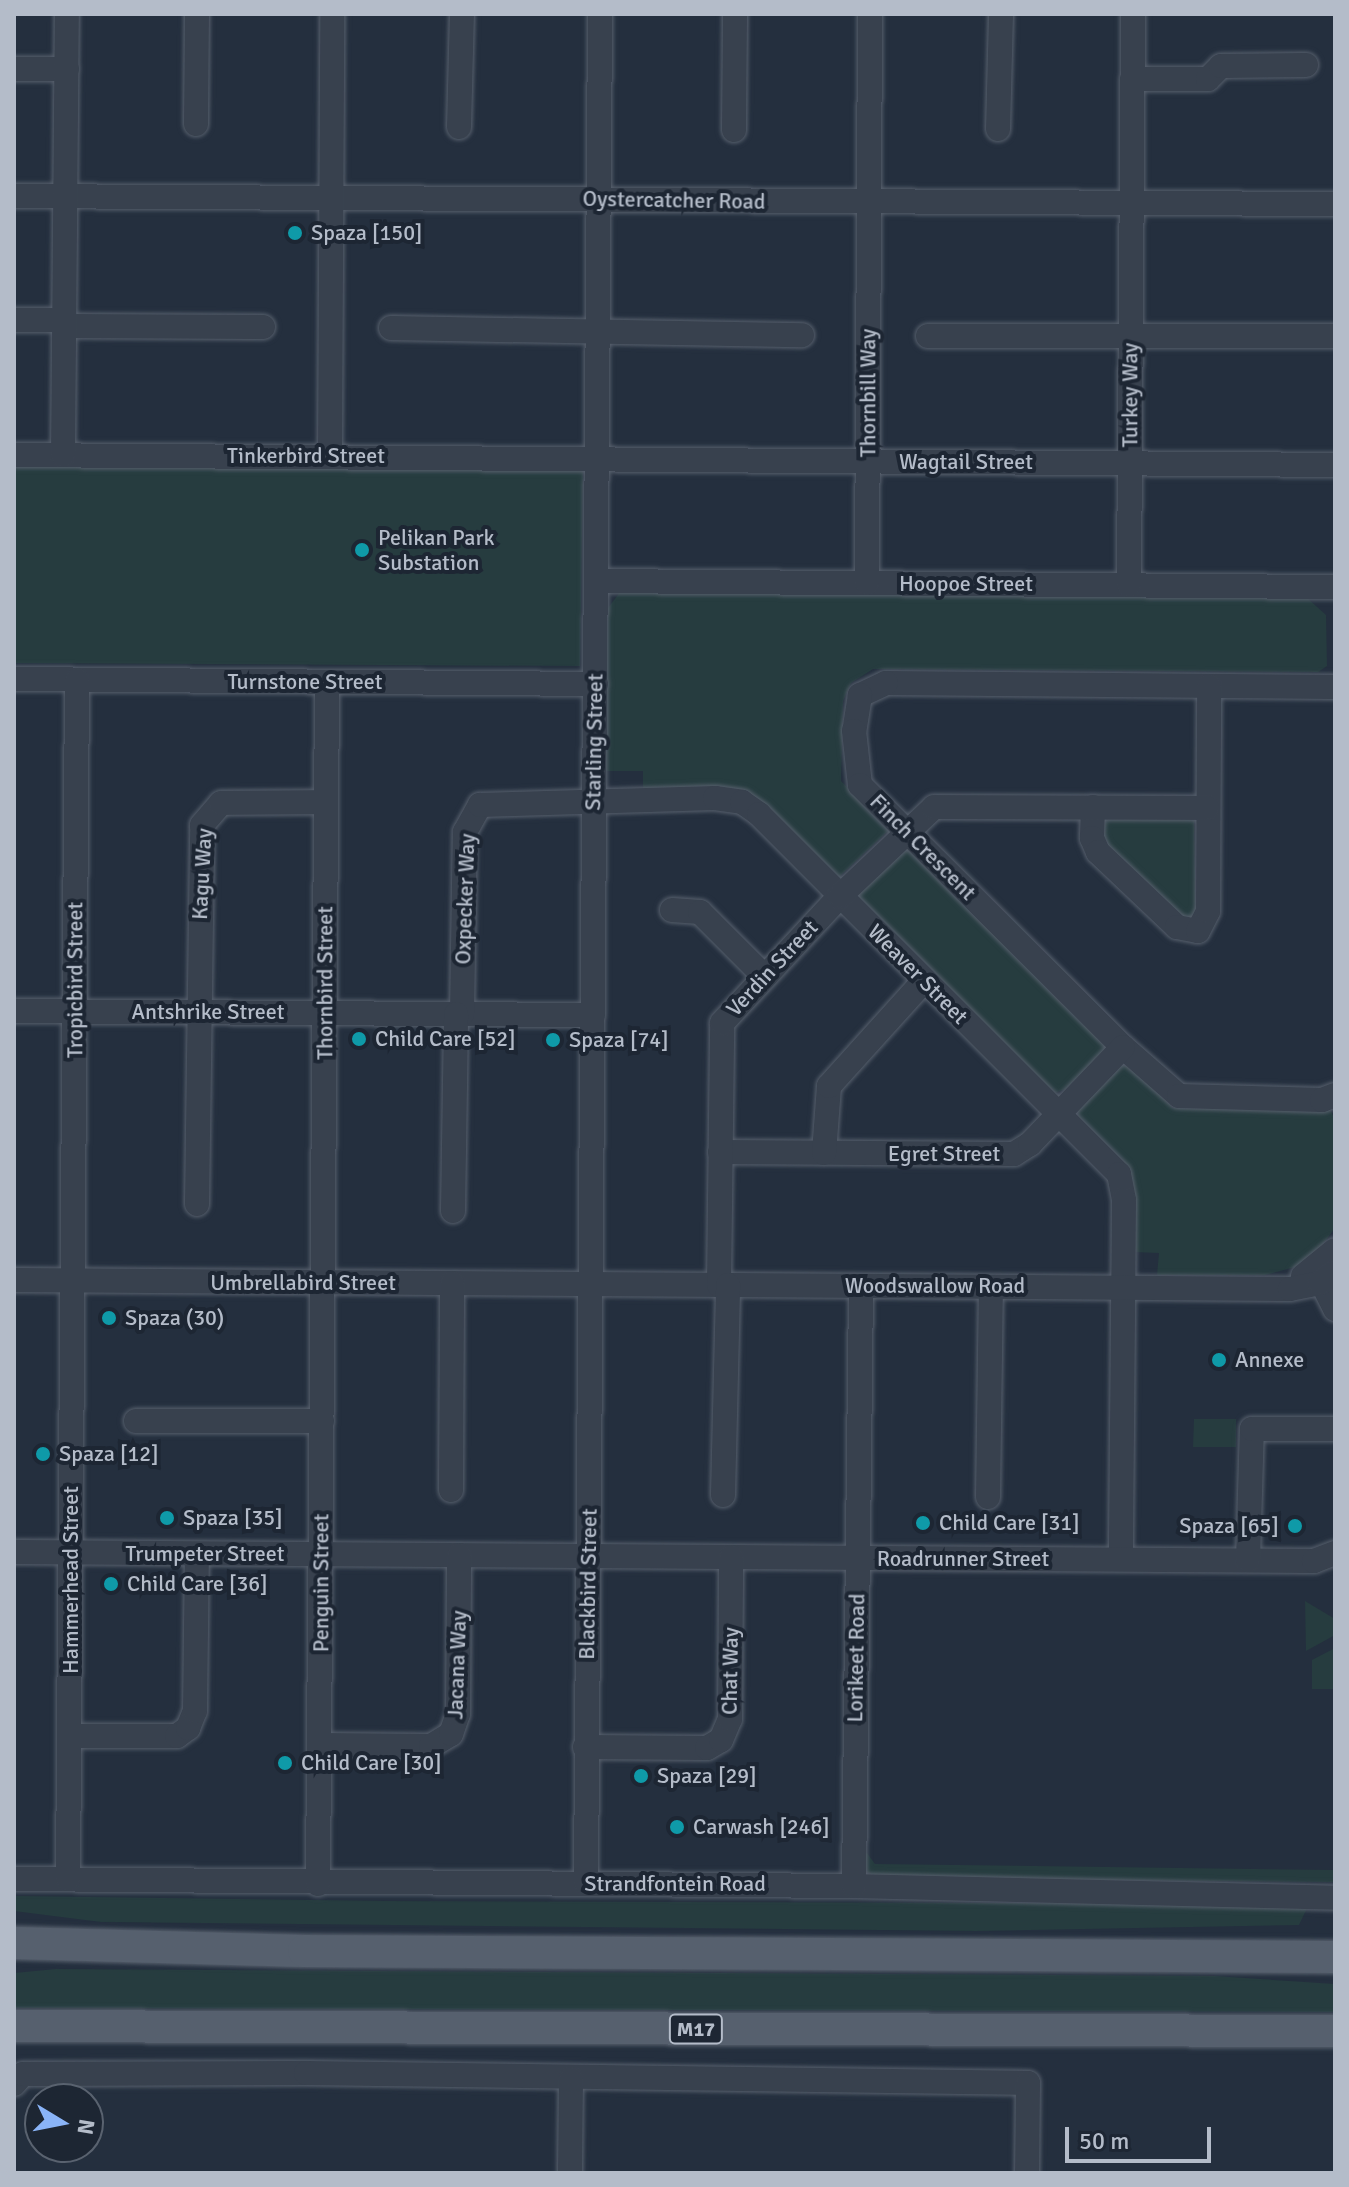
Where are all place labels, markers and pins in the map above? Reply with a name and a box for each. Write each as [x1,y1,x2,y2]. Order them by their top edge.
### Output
place label: Spaza [150] [311,220,423,246]
marker: Spaza [150] [286,224,304,242]
place label: Pelikan Park Substation [378,524,495,576]
marker: Pelikan Park Substation [353,541,371,559]
place label: Child Care [52] [375,1026,516,1052]
place label: Spaza [74] [569,1027,669,1053]
marker: Child Care [52] [350,1030,368,1048]
marker: Spaza [74] [544,1031,562,1049]
place label: Spaza (30) [125,1305,224,1331]
marker: Spaza (30) [100,1309,118,1327]
place label: Annexe [1235,1347,1304,1373]
marker: Annexe [1210,1351,1228,1369]
place label: Spaza [12] [59,1441,159,1467]
marker: Spaza [12] [34,1445,52,1463]
place label: Spaza [35] [183,1505,283,1531]
marker: Spaza [35] [158,1509,176,1527]
place label: Child Care [31] [939,1510,1080,1536]
place label: Spaza [65] [1179,1513,1279,1539]
marker: Child Care [31] [914,1514,932,1532]
marker: Spaza [65] [1286,1517,1304,1535]
place label: Child Care [36] [127,1571,268,1597]
marker: Child Care [36] [102,1575,120,1593]
place label: Child Care [30] [301,1750,442,1776]
marker: Child Care [30] [276,1754,294,1772]
place label: Spaza [29] [657,1763,757,1789]
marker: Spaza [29] [632,1767,650,1785]
place label: Carwash [246] [693,1814,830,1840]
marker: Carwash [246] [668,1818,686,1836]

